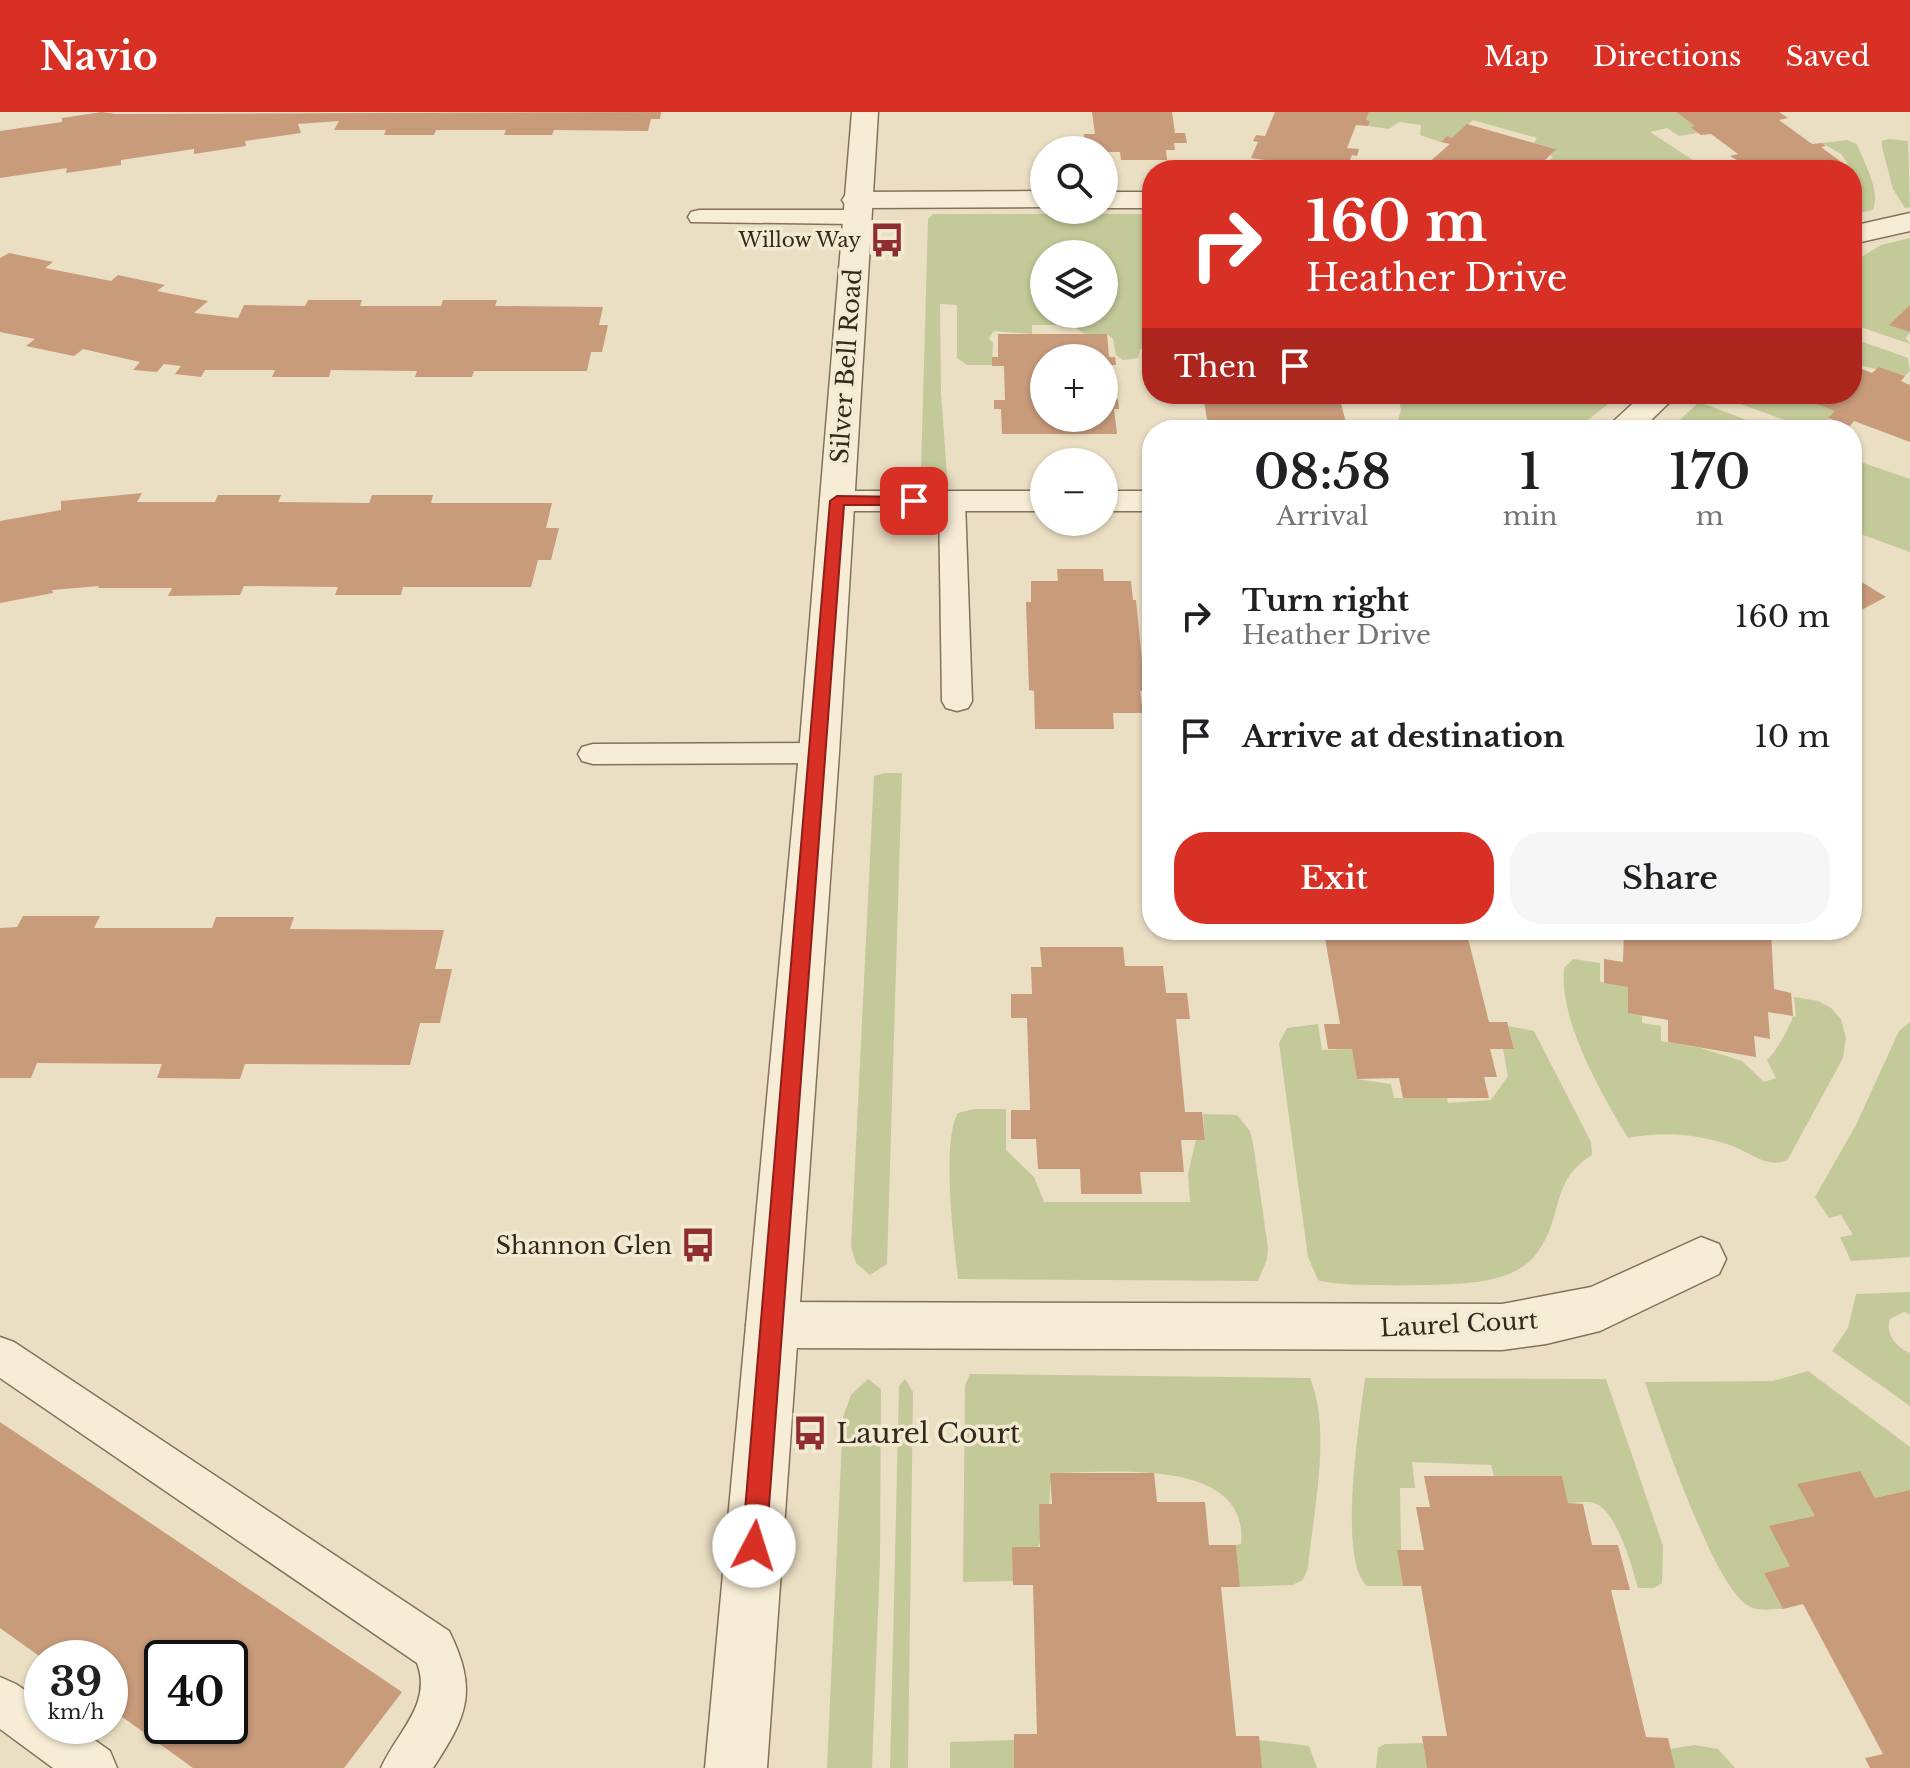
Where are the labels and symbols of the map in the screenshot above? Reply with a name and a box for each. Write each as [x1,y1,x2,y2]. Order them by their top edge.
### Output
bus stop icon: Willow Way [868,221,906,259]
place label: Willow Way [738,228,861,252]
street label: Silver Bell Road [825,268,867,464]
pin [880,467,948,535]
bus stop icon: Shannon Glen [679,1226,717,1264]
place label: Shannon Glen [496,1231,672,1260]
street label: Laurel Court [1379,1305,1539,1343]
bus stop icon: Laurel Court [791,1414,829,1452]
place label: Laurel Court [836,1416,1021,1451]
position arrow [712,1504,796,1588]
speed limit sign: 40 [144,1640,248,1744]

